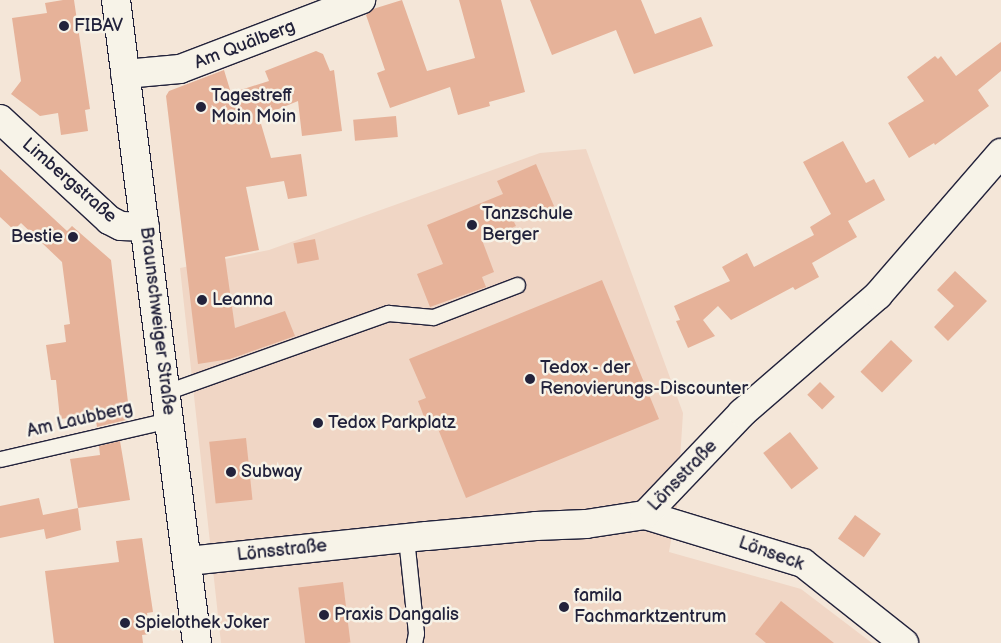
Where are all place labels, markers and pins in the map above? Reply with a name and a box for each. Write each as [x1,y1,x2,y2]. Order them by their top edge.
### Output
place label: FIBAV [74,15,123,37]
marker: FIBAV [58,20,70,32]
place label: Tagestreff Moin Moin [211,86,296,128]
marker: Tagestreff Moin Moin [195,101,207,113]
place label: Tanzschule Berger [482,204,573,246]
marker: Tanzschule Berger [466,219,478,231]
place label: Bestie [11,226,63,248]
marker: Bestie [67,231,79,243]
place label: Leanna [212,289,273,311]
marker: Leanna [196,294,208,306]
place label: Tedox - der Renovierungs-Discounter [540,358,748,400]
marker: Tedox - der Renovierungs-Discounter [524,373,536,385]
place label: Tedox Parkplatz [328,412,456,434]
marker: Tedox Parkplatz [312,417,324,429]
place label: Subway [241,461,302,483]
marker: Subway [225,466,237,478]
place label: famila Fachmarktzentrum [574,586,726,628]
marker: famila Fachmarktzentrum [558,601,570,613]
place label: Praxis Dangalis [334,604,459,626]
marker: Praxis Dangalis [318,609,330,621]
place label: Spielothek Joker [135,612,270,634]
marker: Spielothek Joker [119,617,131,629]

